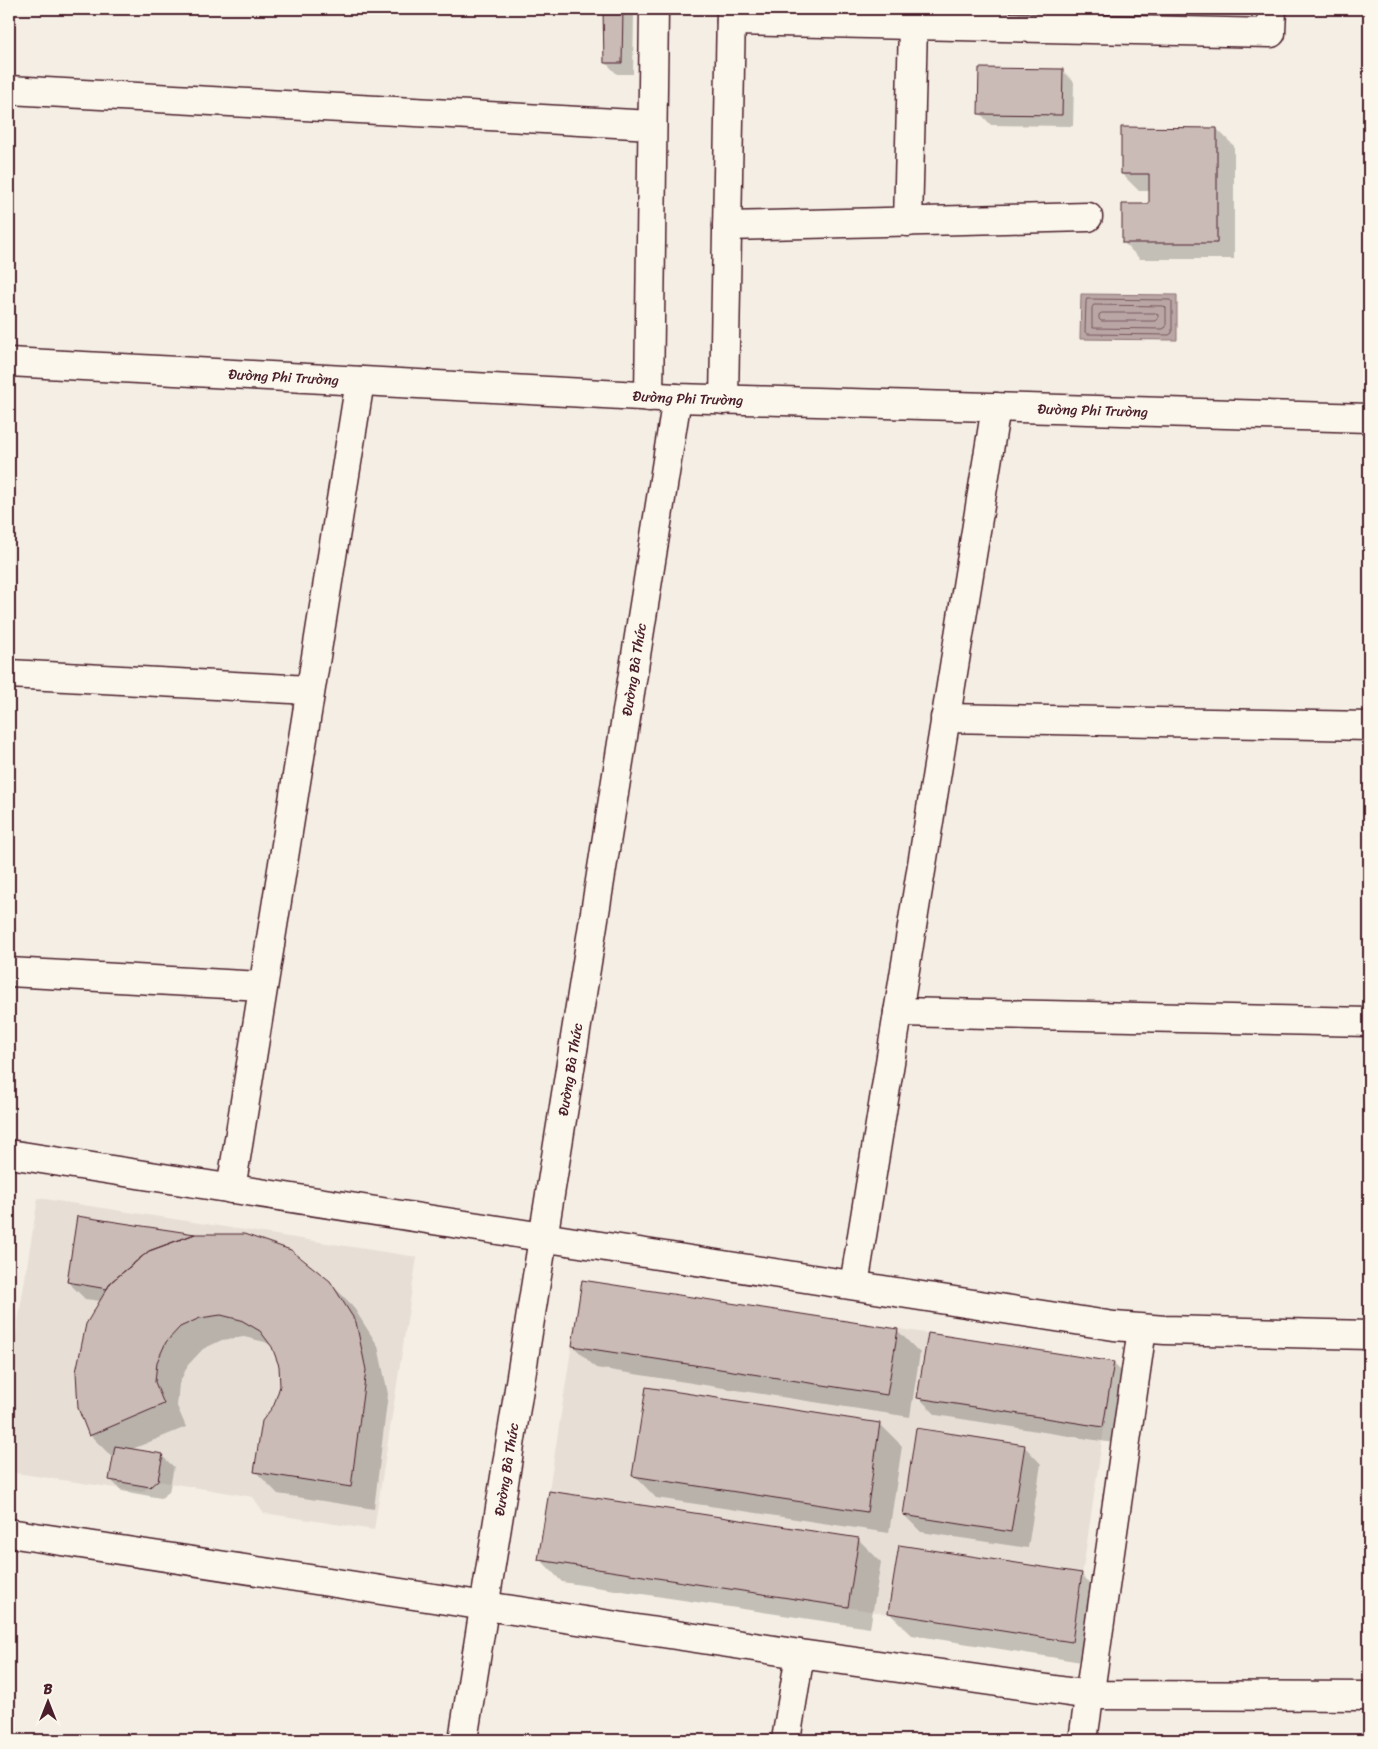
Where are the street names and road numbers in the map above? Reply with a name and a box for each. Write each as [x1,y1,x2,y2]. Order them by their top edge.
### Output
street label: Đường Phi Trường [228,362,339,393]
street label: Đường Phi Trường [632,384,744,413]
street label: Đường Phi Trường [1037,396,1148,425]
street label: Đường Bà Thức [614,621,654,718]
street label: Đường Bà Thức [551,1021,590,1118]
street label: Đường Bà Thức [487,1421,526,1518]

